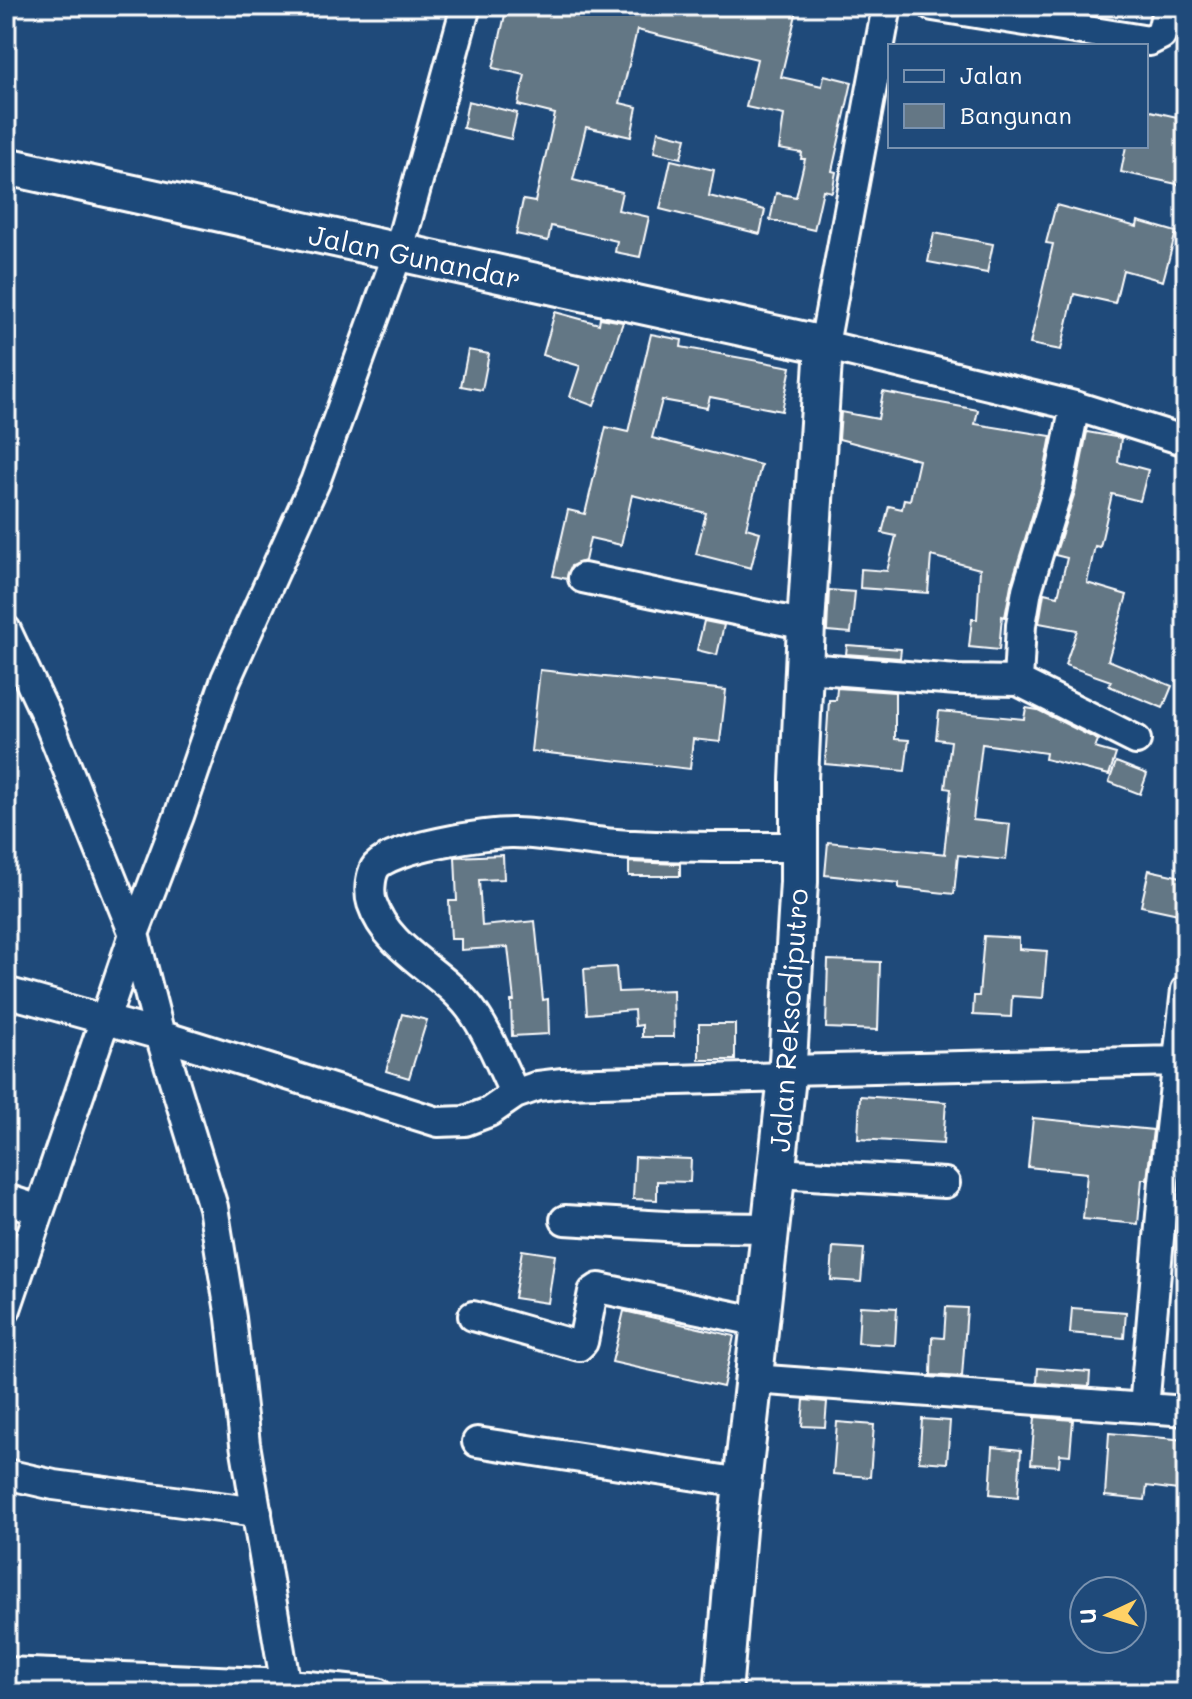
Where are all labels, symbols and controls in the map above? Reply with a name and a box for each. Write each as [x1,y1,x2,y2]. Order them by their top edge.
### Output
legend [888,44,1148,148]
text: Jalan [960,59,1022,90]
text: Bangunan [960,99,1072,130]
street label: Jalan Gunandar [306,216,524,296]
street label: Jalan Reksodiputro [761,887,815,1153]
north arrow [1068,1575,1148,1655]
text: U [1073,1608,1103,1625]

